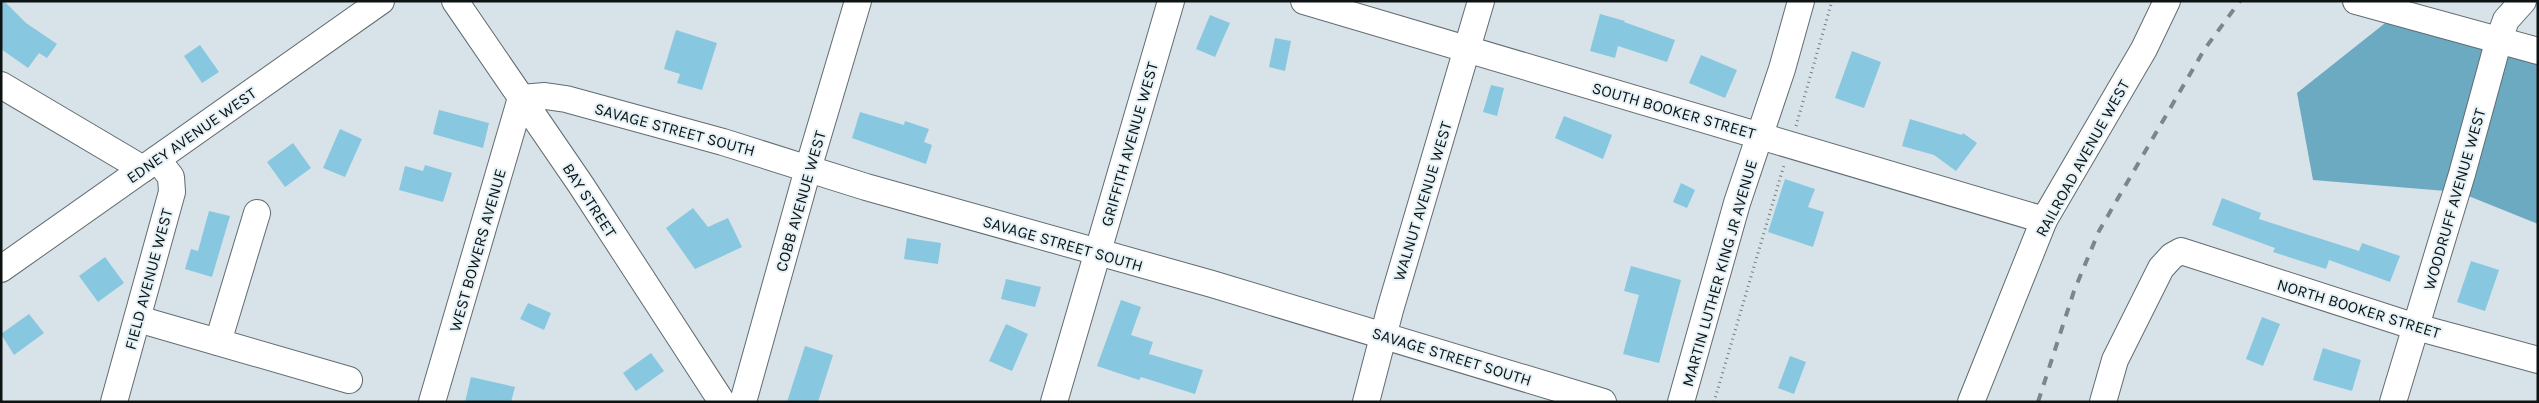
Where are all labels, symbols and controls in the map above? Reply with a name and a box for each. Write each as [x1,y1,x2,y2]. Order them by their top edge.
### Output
street label: GRIFFITH AVENUE WEST [1097,60,1162,229]
street label: RAILROAD AVENUE WEST [2031,76,2134,240]
street label: SOUTH BOOKER STREET [1590,78,1758,143]
street label: EDNEY AVENUE WEST [123,83,260,187]
street label: SAVAGE STREET SOUTH [592,99,757,160]
street label: WOODRUFF AVENUE WEST [2419,106,2490,292]
street label: WALNUT AVENUE WEST [1389,119,1456,283]
street label: COBB AVENUE WEST [771,128,830,274]
street label: MARTIN LUTHER KING JR AVENUE [1678,157,1761,389]
street label: BAY STREET [559,160,621,241]
street label: WEST BOWERS AVENUE [445,166,510,334]
street label: FIELD AVENUE WEST [120,206,177,352]
street label: SAVAGE STREET SOUTH [981,212,1145,275]
street label: NORTH BOOKER STREET [2275,275,2443,342]
street label: SAVAGE STREET SOUTH [1370,323,1534,390]

